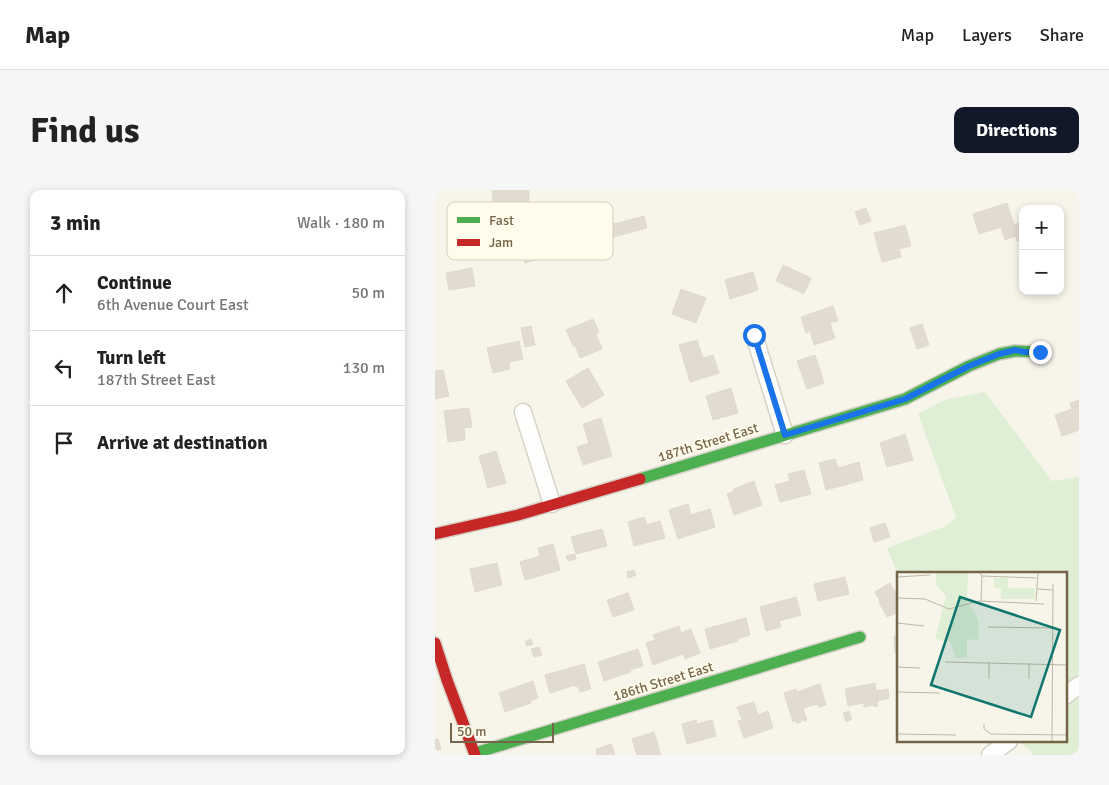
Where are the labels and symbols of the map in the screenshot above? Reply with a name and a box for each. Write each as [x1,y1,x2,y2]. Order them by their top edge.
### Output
legend [447,202,613,260]
text: Fast [489,212,514,229]
text: Jam [489,234,513,251]
route start [743,324,766,347]
route end [1029,341,1052,364]
street label: 187th Street East [656,419,760,466]
inset map [897,572,1067,742]
street label: 186th Street East [611,658,715,705]
scale bar [450,720,554,743]

